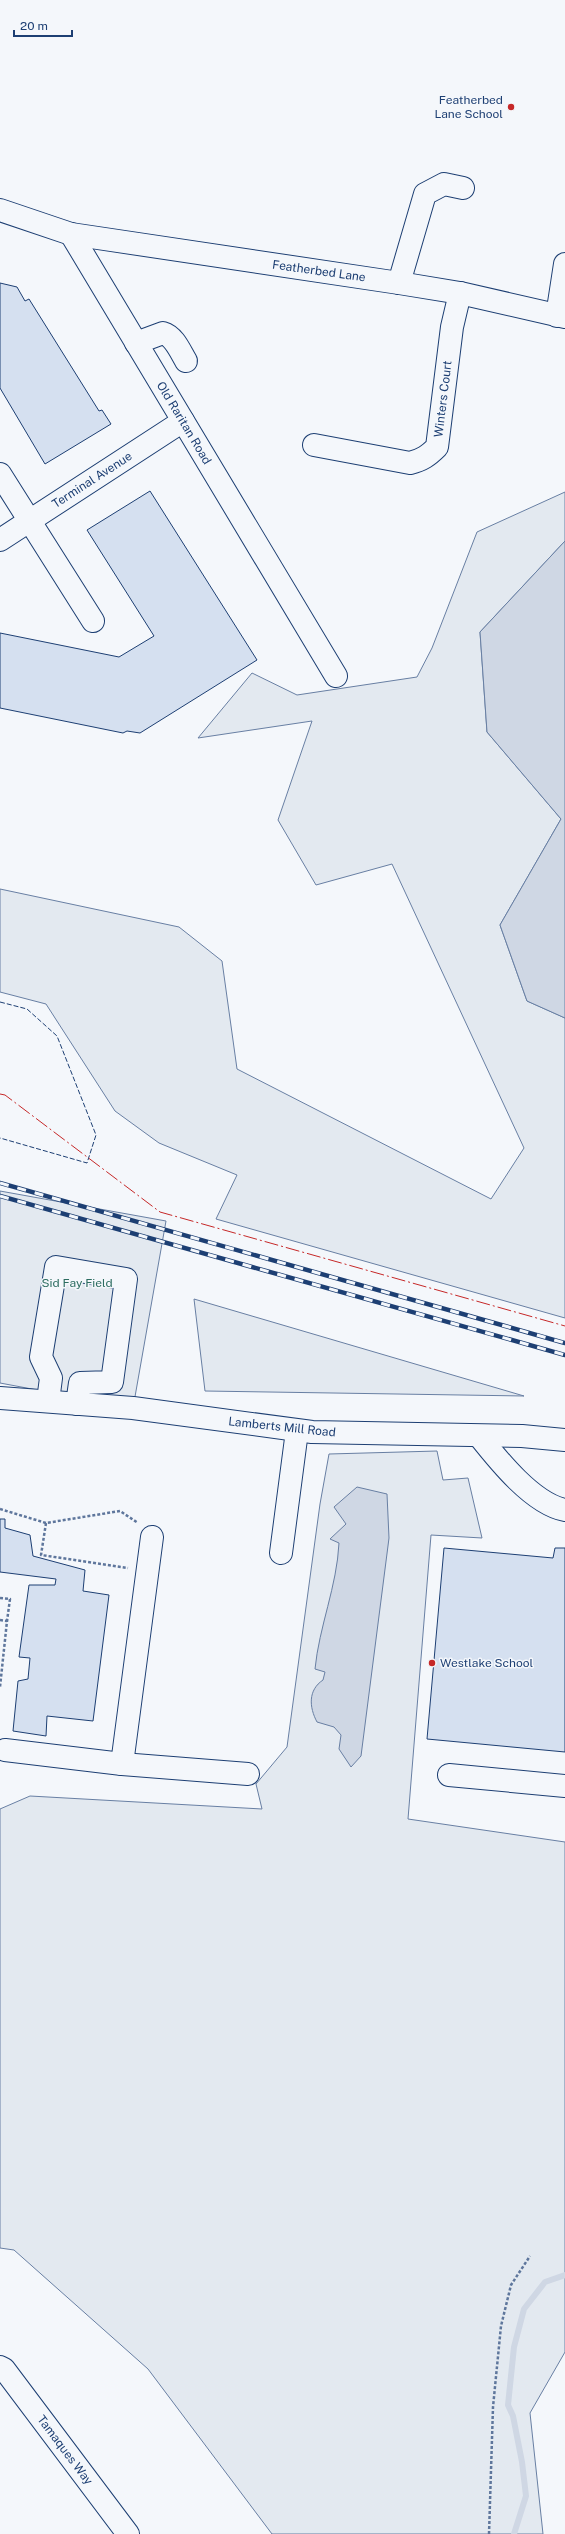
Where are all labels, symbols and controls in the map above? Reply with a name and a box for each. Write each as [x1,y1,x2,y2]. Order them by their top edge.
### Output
scale bar [14,12,72,38]
text: 20 m [20,19,48,33]
place label: Featherbed Lane School [434,93,503,121]
marker: Featherbed Lane School [506,102,516,112]
street label: Featherbed Lane [271,258,367,285]
street label: Winters Court [431,359,455,438]
street label: Old Raritan Road [154,379,214,467]
street label: Terminal Avenue [49,449,135,511]
park label: Sid Fay Field [41,1276,113,1290]
street label: Lamberts Mill Road [228,1414,336,1440]
place label: Westlake School [440,1656,534,1670]
marker: Westlake School [427,1658,437,1668]
street label: Tamaques Way [34,2413,96,2488]

